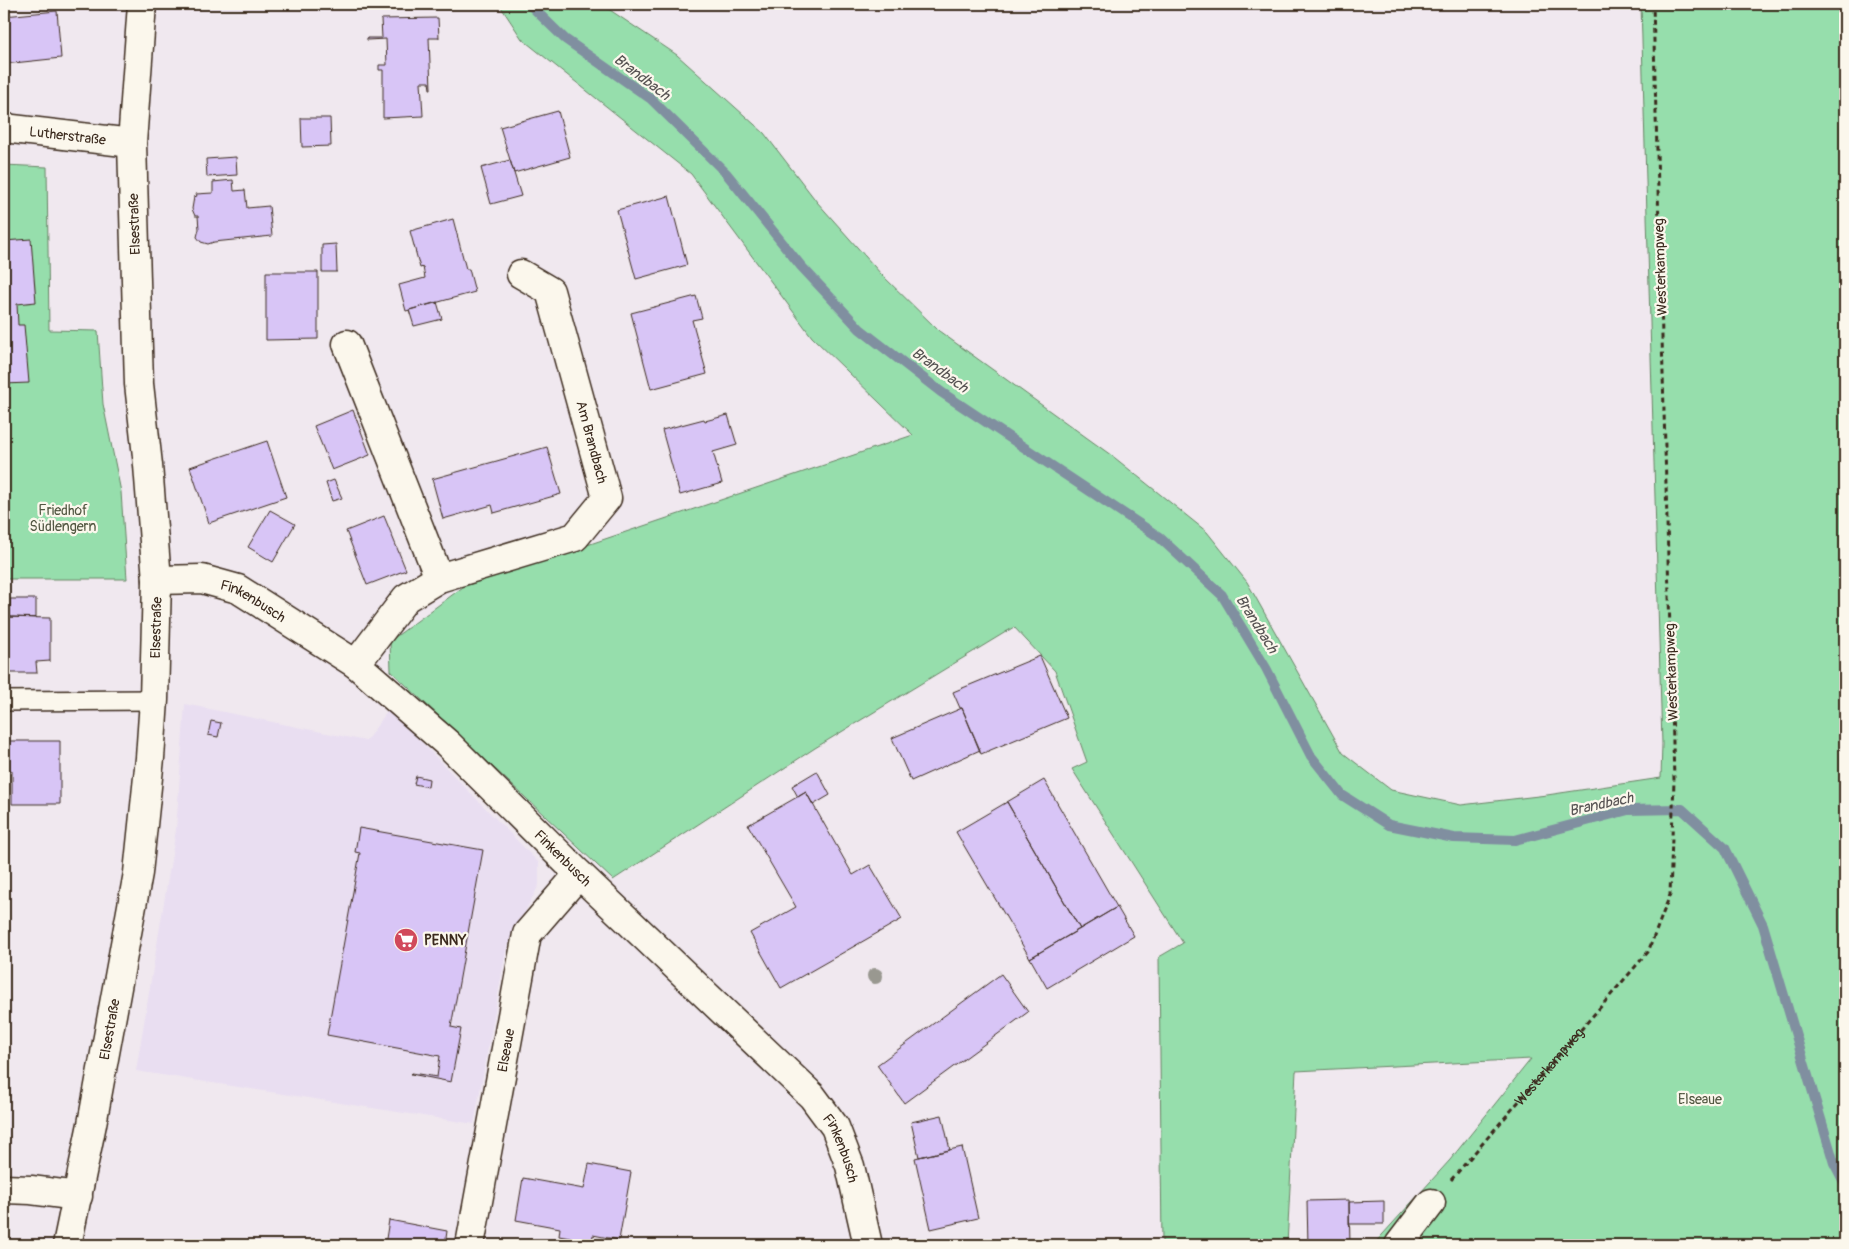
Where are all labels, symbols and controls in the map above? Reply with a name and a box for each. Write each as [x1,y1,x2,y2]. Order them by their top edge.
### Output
water label: Brandbach [610,50,674,105]
street label: Lutherstraße [28,123,107,149]
street label: Elsestraße [125,193,144,255]
street label: Westerkampweg [1650,218,1671,316]
water label: Brandbach [908,344,972,398]
street label: Am Brandbach [572,399,611,485]
park label: Friedhof Südlengern [29,502,97,535]
street label: Finkenbusch [218,577,289,626]
water label: Brandbach [1231,592,1282,658]
street label: Elsestraße [147,596,166,659]
street label: Westerkampweg [1661,623,1682,721]
water label: Brandbach [1567,788,1636,821]
street label: Finkenbusch [531,827,595,890]
supermarket icon: PENNY [393,927,419,953]
place label: PENNY [424,932,467,949]
street label: Elsestraße [96,997,124,1061]
street label: Westerkampweg [1511,1024,1588,1109]
street label: Elseaue [494,1027,519,1073]
park label: Elseaue [1678,1091,1722,1108]
street label: Finkenbusch [819,1111,861,1184]

